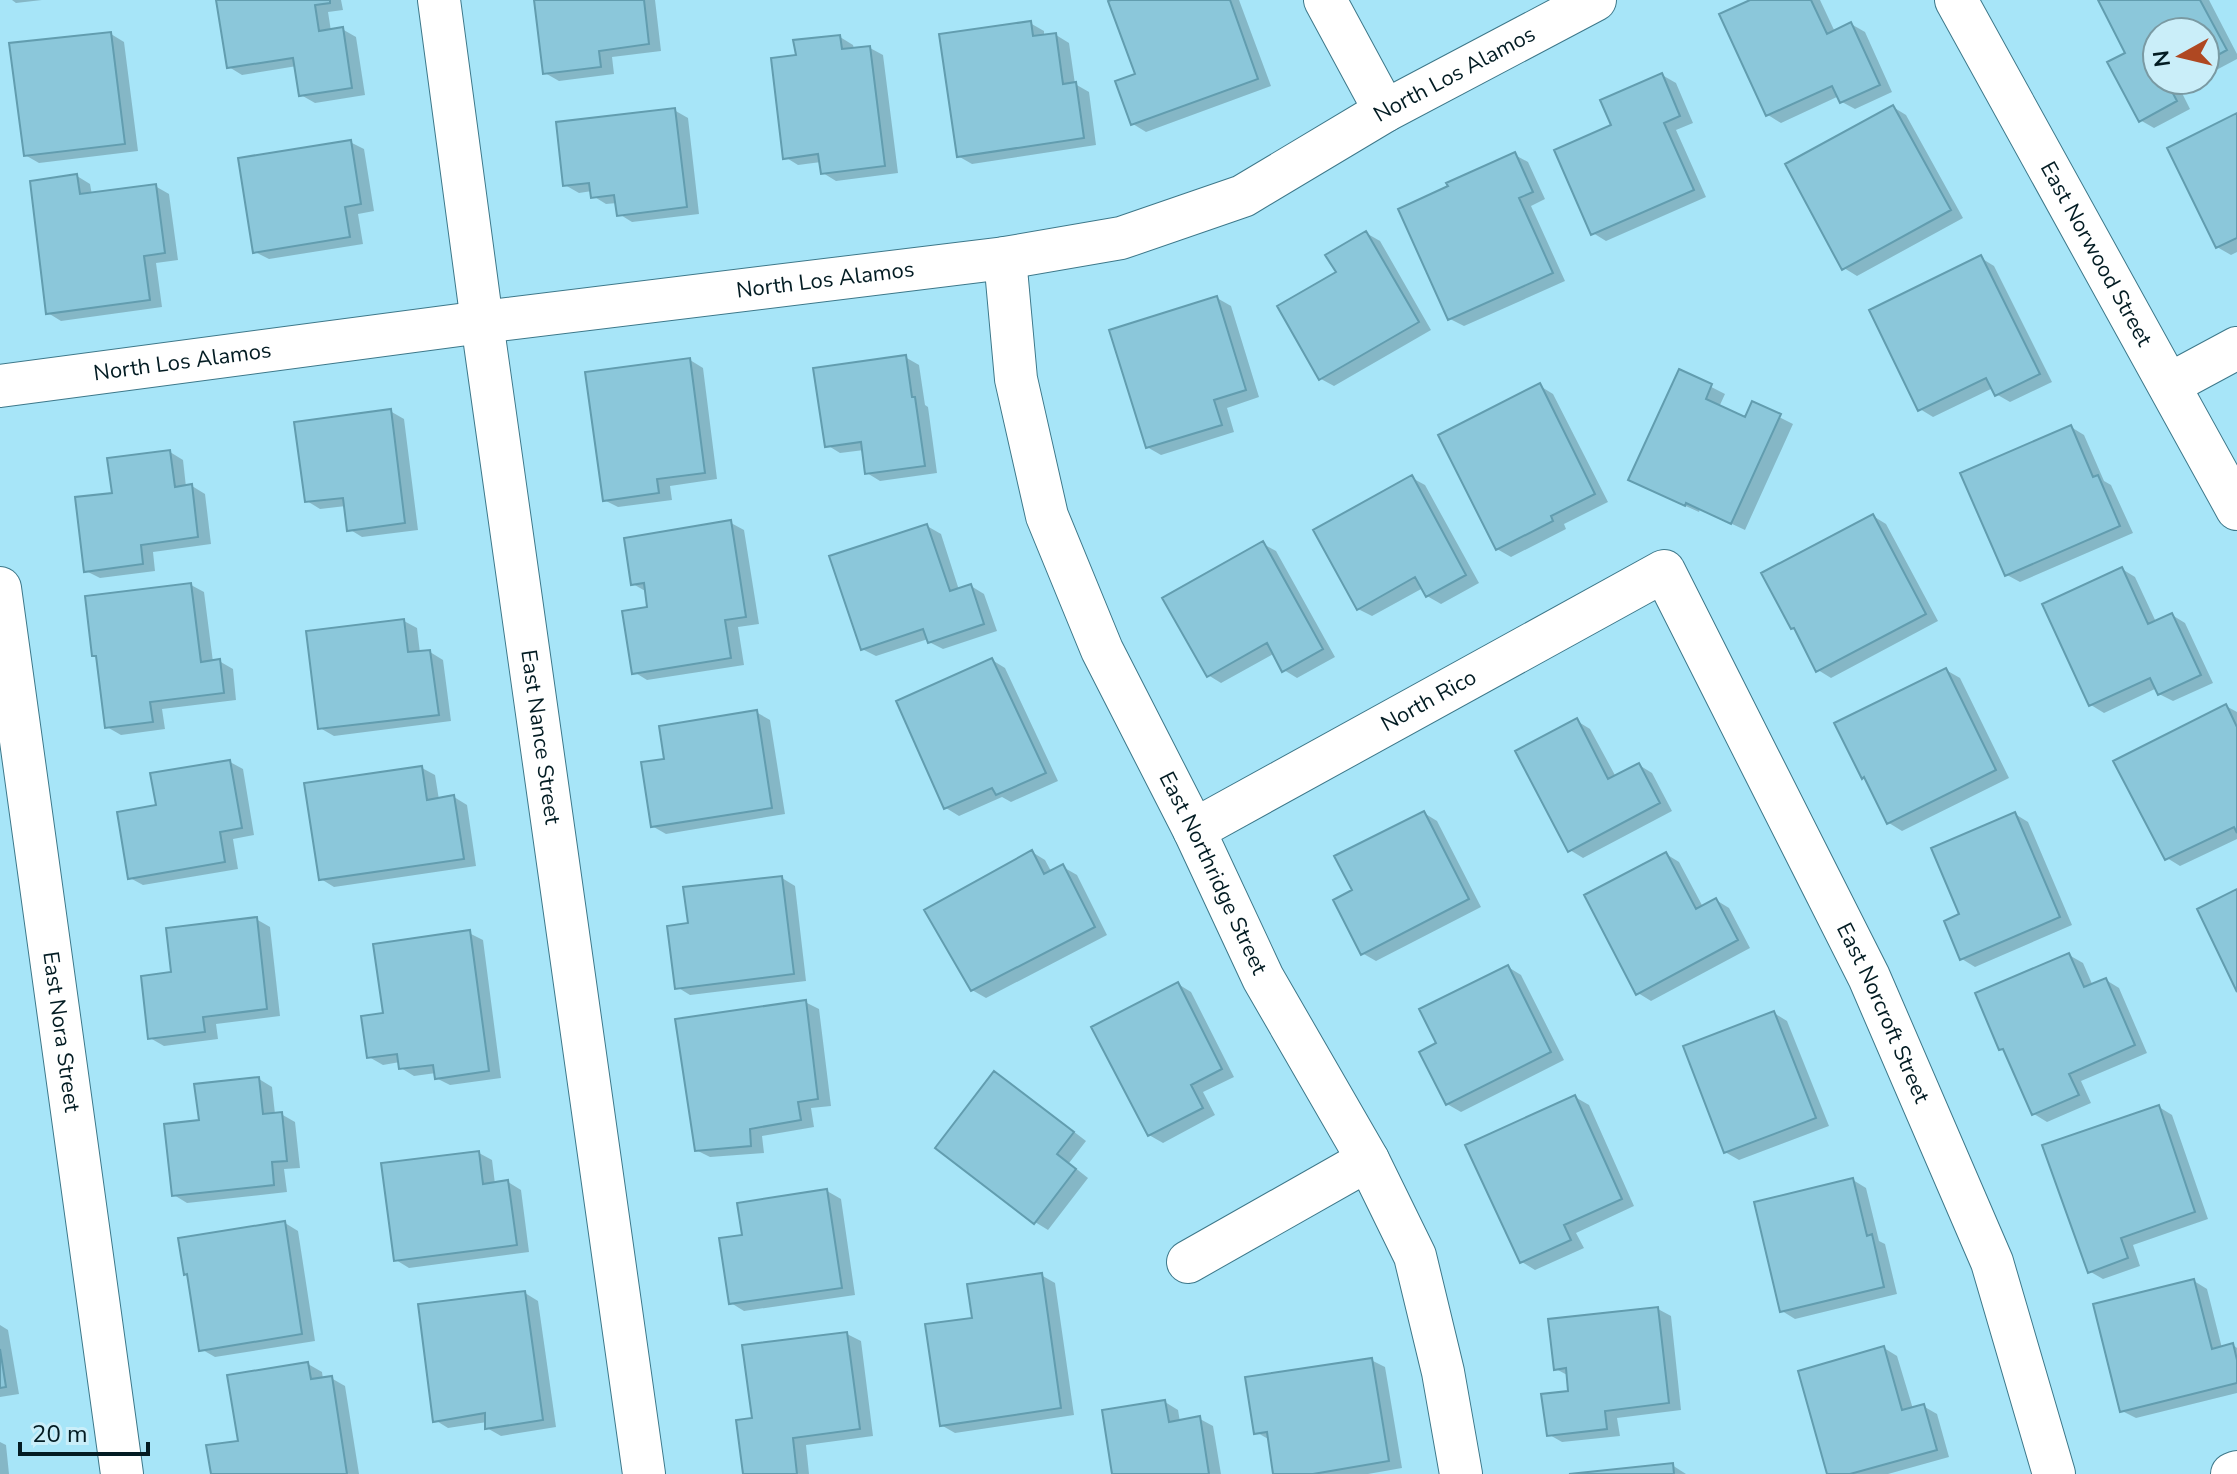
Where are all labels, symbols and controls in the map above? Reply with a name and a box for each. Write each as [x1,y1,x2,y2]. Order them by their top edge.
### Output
north arrow [2141,16,2221,96]
street label: North Los Alamos [1368,19,1541,129]
text: N [2146,48,2178,69]
street label: East Norwood Street [2033,156,2159,352]
street label: North Los Alamos [735,254,916,306]
street label: North Los Alamos [92,335,273,388]
street label: East Nance Street [513,648,568,827]
street label: North Rico [1376,662,1482,739]
street label: East Northridge Street [1152,766,1274,980]
street label: East Norcroft Street [1829,918,1937,1108]
street label: East Nora Street [35,950,87,1114]
scale bar [20,1406,148,1456]
text: 20 m [32,1418,88,1450]

